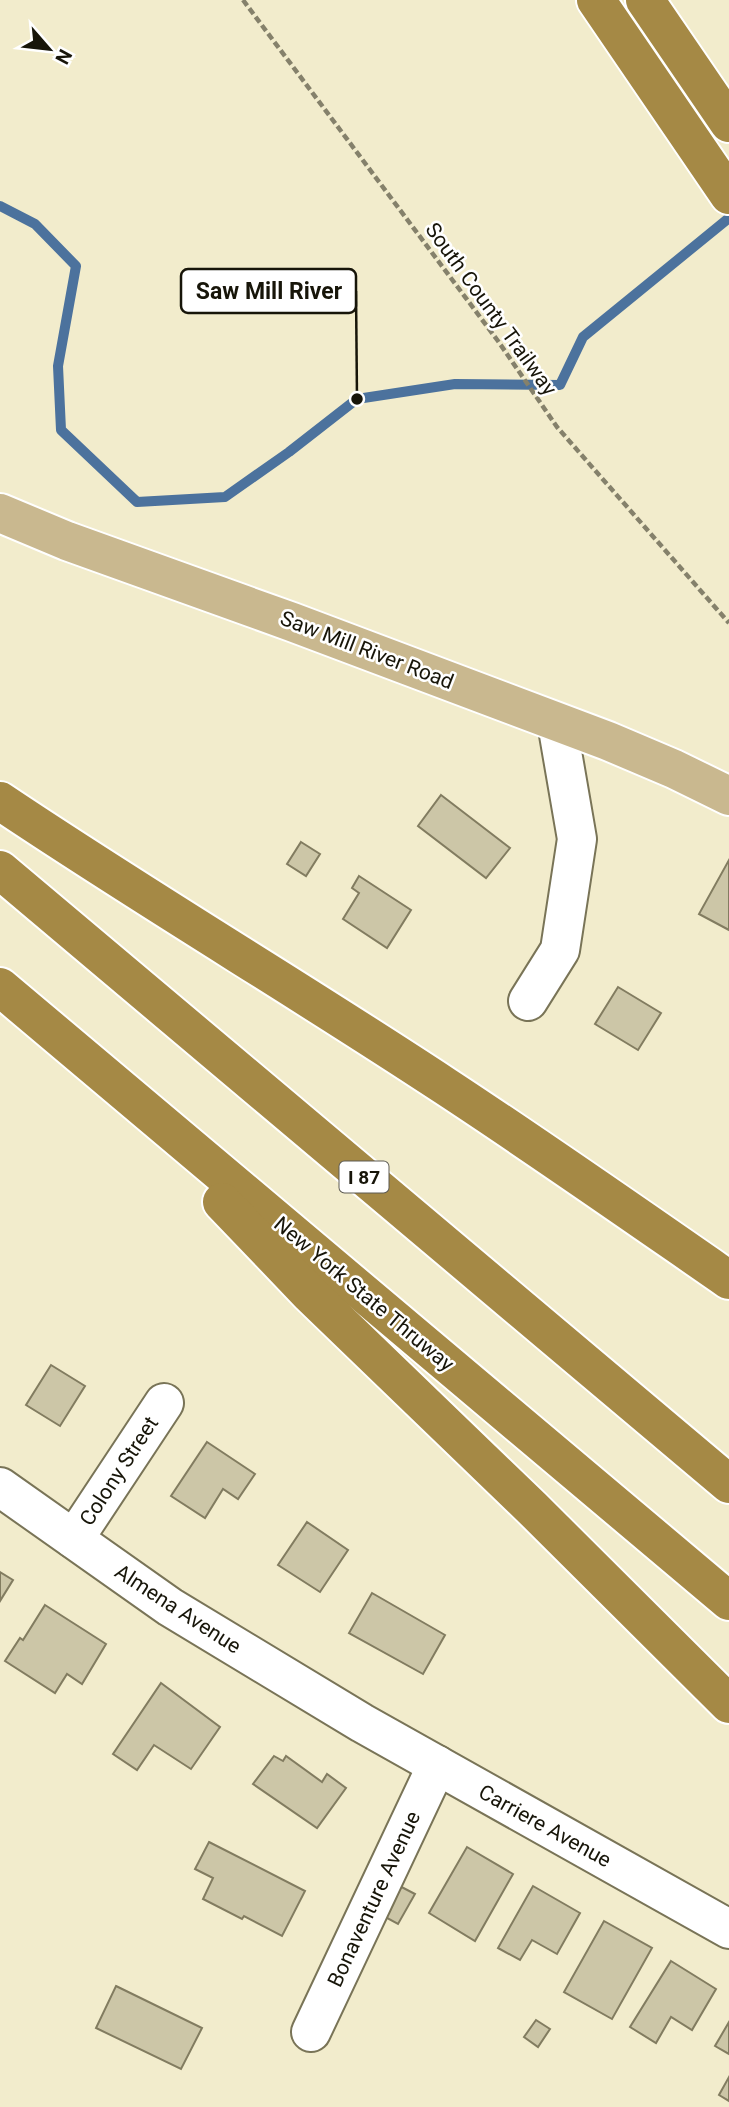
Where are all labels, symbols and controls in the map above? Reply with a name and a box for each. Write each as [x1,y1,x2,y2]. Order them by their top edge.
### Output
north arrow [14,14,84,84]
text: N [50,45,77,68]
street label: South County Trailway [420,218,562,400]
callout: Saw Mill River [181,269,356,313]
text: Saw Mill River [196,278,343,305]
street label: Saw Mill River Road [277,606,457,694]
road number: I 87 [340,1162,388,1192]
street label: New York State Thruway [269,1212,459,1376]
street label: Colony Street [75,1412,163,1530]
street label: Almena Avenue [111,1559,245,1659]
street label: Carriere Avenue [475,1780,615,1872]
street label: Bonaventure Avenue [323,1807,425,1991]

